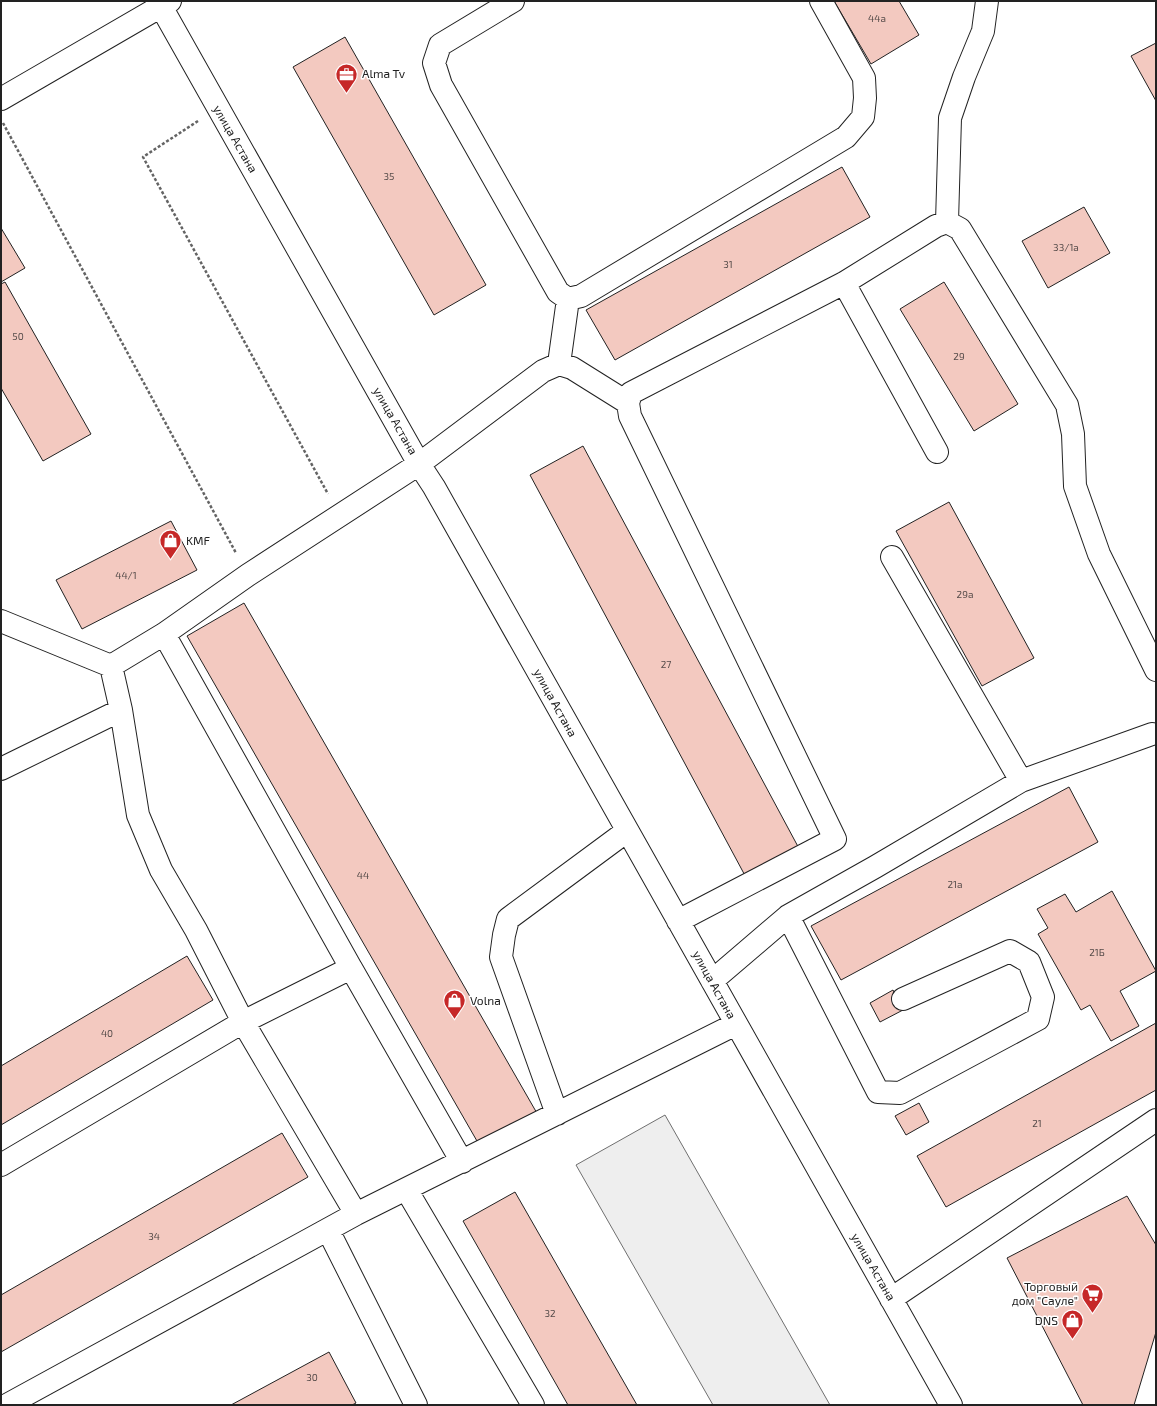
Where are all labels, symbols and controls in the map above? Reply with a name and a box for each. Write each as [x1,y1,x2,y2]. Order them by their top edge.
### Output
house number: 44а [868,12,886,24]
office icon: Alma Tv [334,61,360,94]
place label: Alma Tv [362,66,406,80]
street label: улица Астана [210,102,261,175]
house number: 35 [384,170,394,182]
house number: 33/1а [1053,241,1079,253]
house number: 31 [723,258,733,270]
house number: 50 [12,330,24,342]
house number: 29 [953,350,965,362]
street label: улица Астана [370,384,421,457]
shop icon: KMF [158,528,184,561]
place label: KMF [186,533,211,547]
house number: 44/1 [115,569,137,581]
house number: 29а [957,588,973,600]
house number: 27 [661,658,671,670]
street label: улица Астана [531,666,580,739]
house number: 44 [357,869,369,881]
house number: 21а [947,878,963,890]
house number: 21Б [1089,946,1105,958]
street label: улица Астана [690,948,739,1021]
shop icon: Volna [441,988,467,1021]
place label: Volna [470,993,501,1007]
house number: 40 [101,1027,113,1039]
house number: 21 [1032,1117,1042,1129]
house number: 34 [148,1230,160,1242]
street label: улица Астана [848,1230,899,1303]
place label: Торговый дом "Сауле" [1012,1279,1078,1308]
supermarket icon: Торговый дом "Сауле" [1080,1281,1106,1314]
house number: 32 [544,1307,556,1319]
shop icon: DNS [1060,1308,1086,1341]
place label: DNS [1035,1313,1058,1327]
house number: 30 [306,1371,318,1383]

